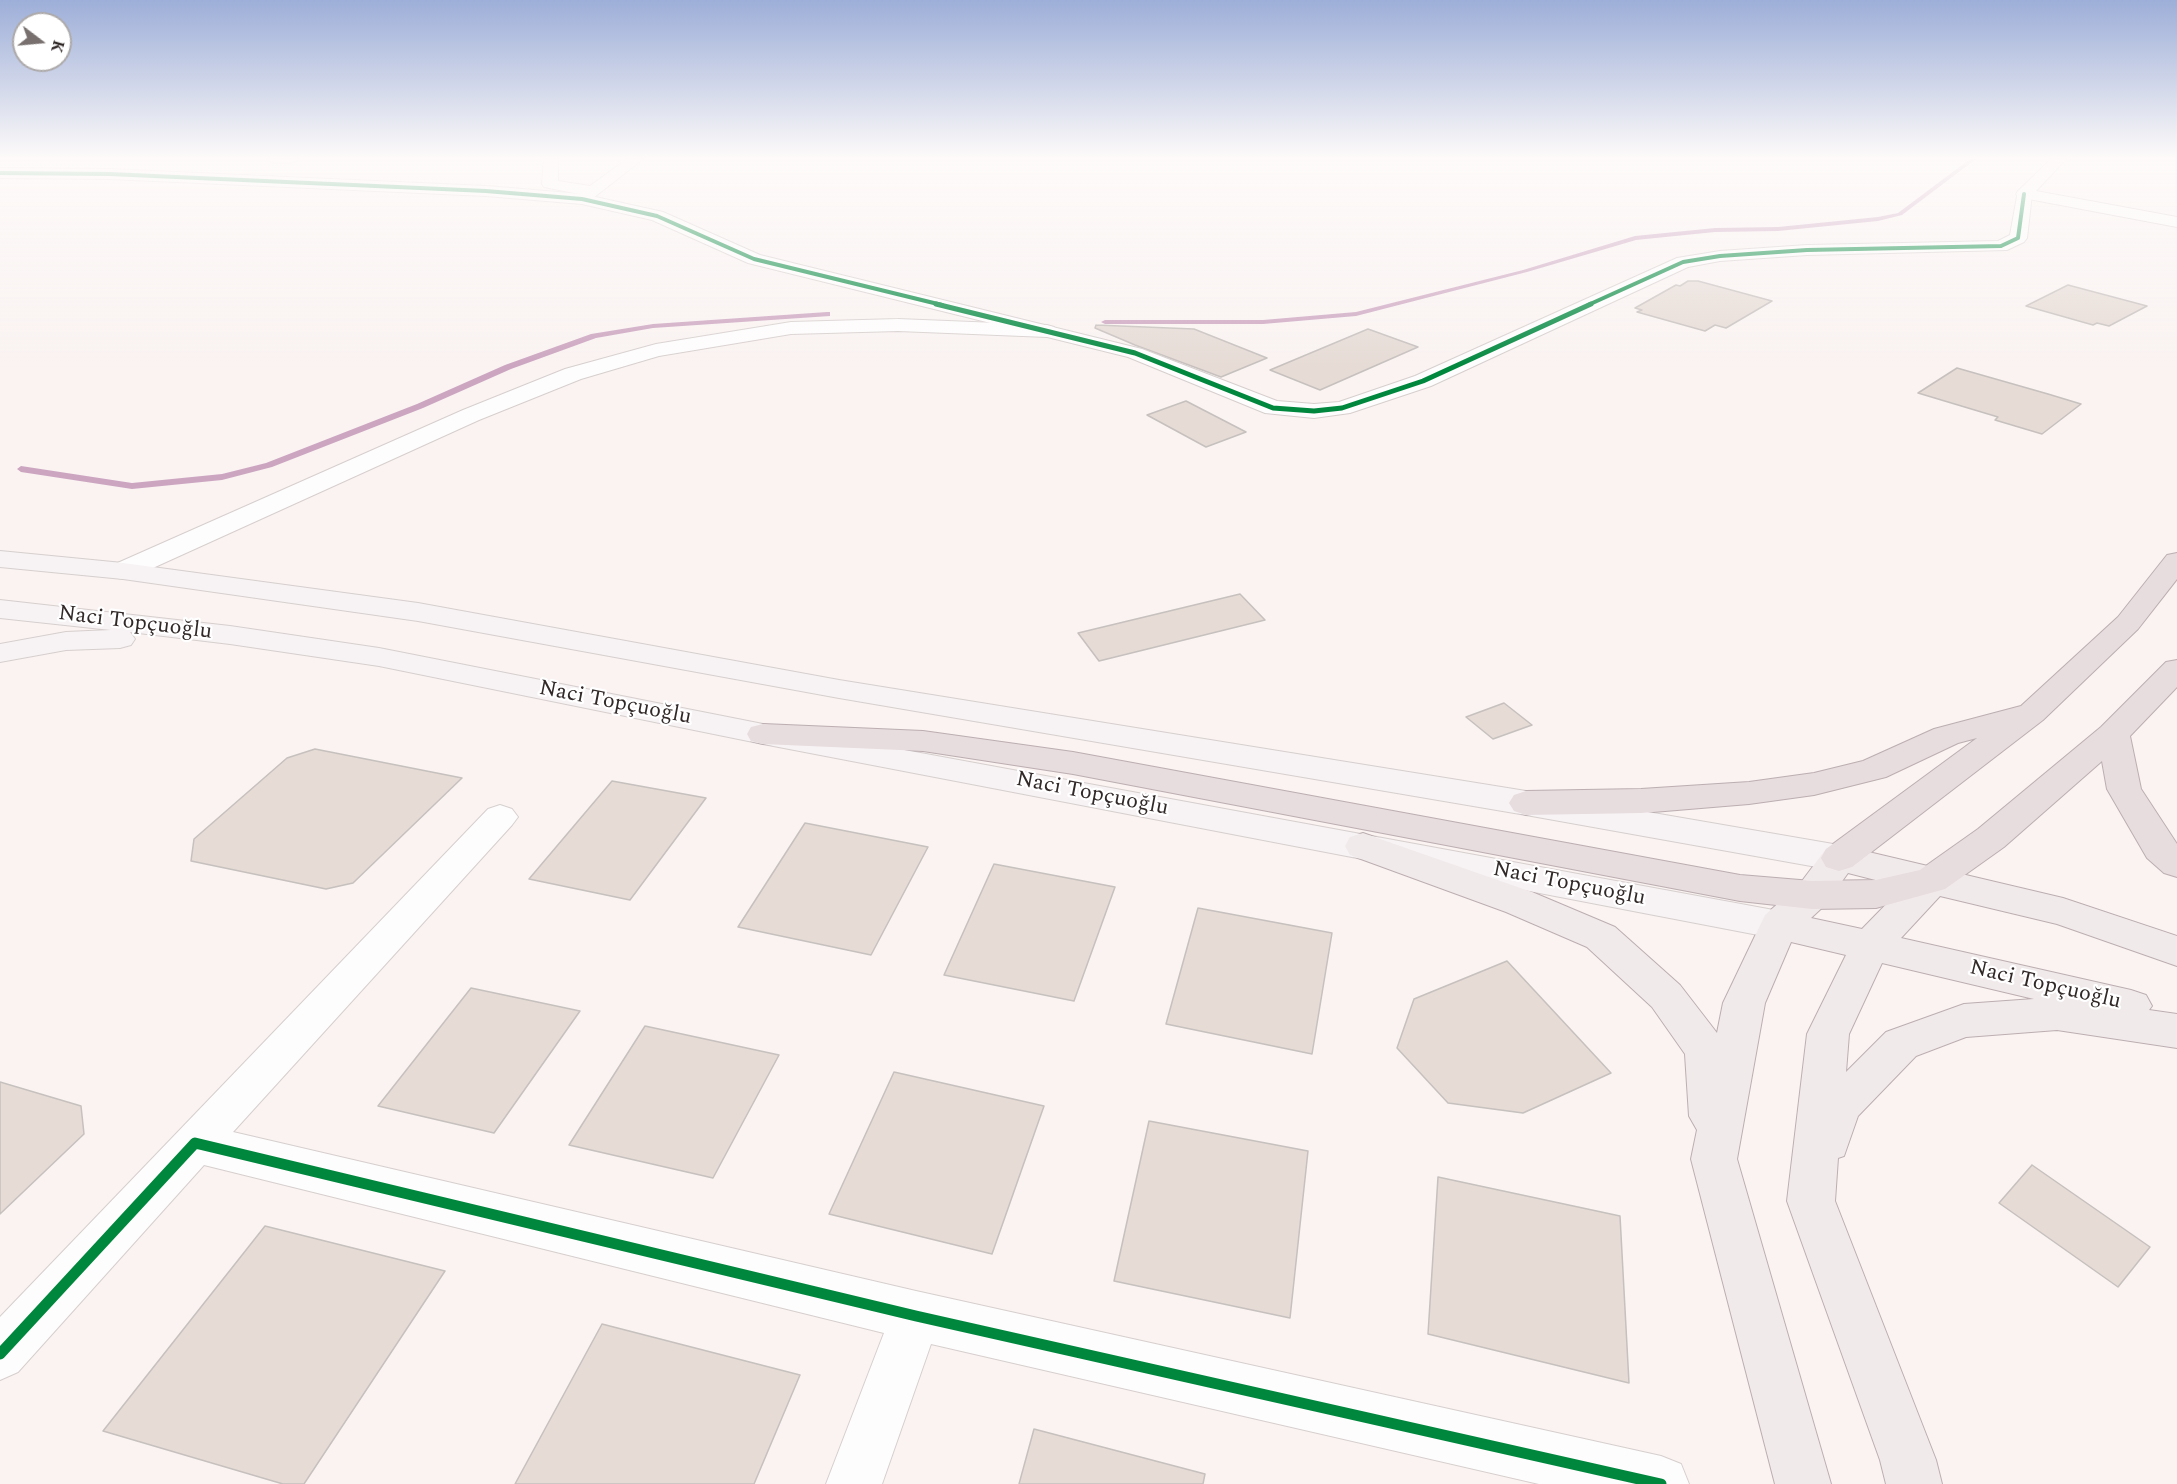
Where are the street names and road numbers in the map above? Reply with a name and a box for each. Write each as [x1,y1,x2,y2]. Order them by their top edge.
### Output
street label: Naci Topçuoğlu [57,601,213,647]
street label: Naci Topçuoğlu [537,676,693,732]
street label: Naci Topçuoğlu [1014,767,1170,823]
street label: Naci Topçuoğlu [1491,857,1647,913]
street label: Naci Topçuoğlu [1967,956,2123,1016]

